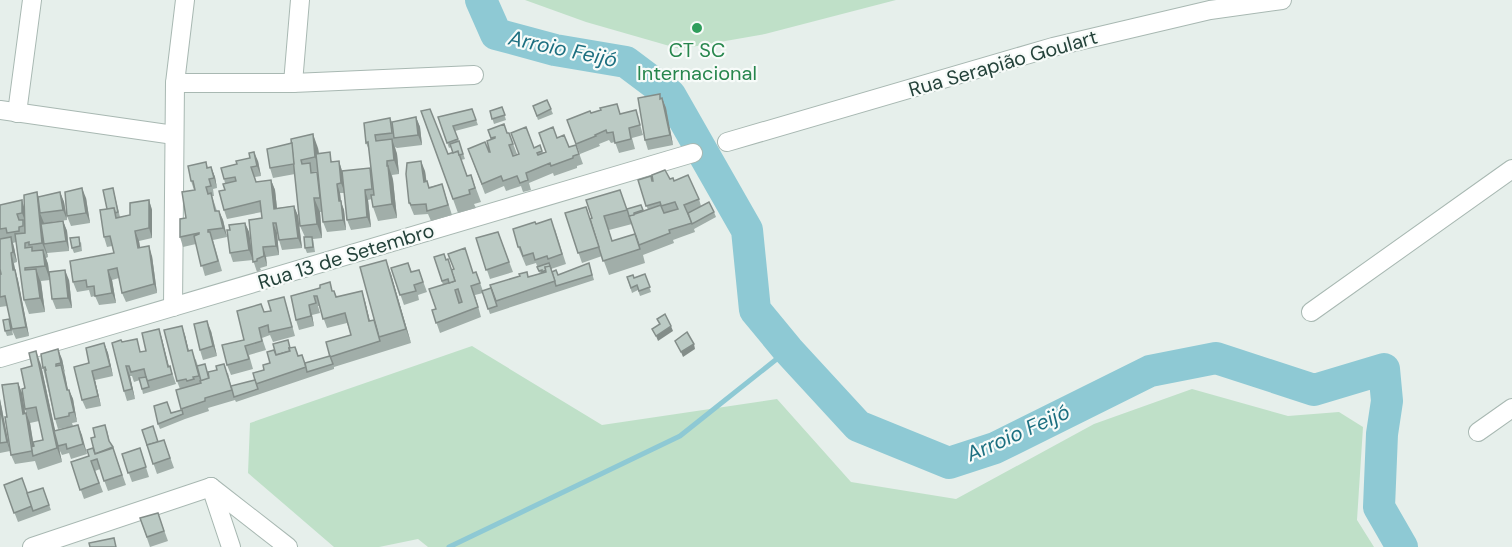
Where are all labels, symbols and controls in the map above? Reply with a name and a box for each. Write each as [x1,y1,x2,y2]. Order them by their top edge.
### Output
marker: CT SC Internacional [690,21,704,35]
water label: Arroio Feijó [505,24,620,74]
street label: Rua Serapião Goulart [906,24,1101,102]
place label: CT SC Internacional [637,37,757,86]
street label: Rua 13 de Setembro [255,217,437,295]
water label: Arroio Feijó [961,398,1074,469]

